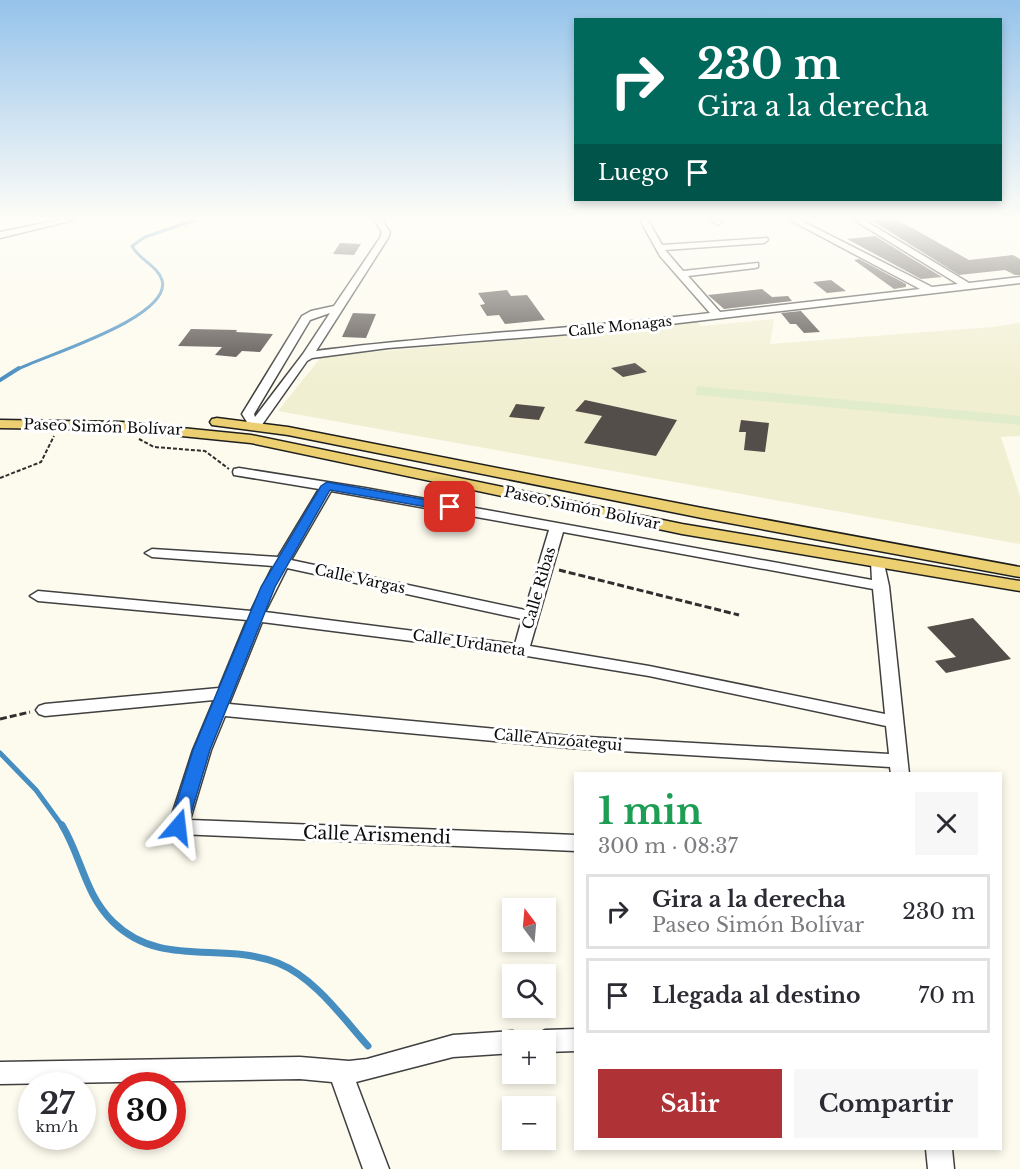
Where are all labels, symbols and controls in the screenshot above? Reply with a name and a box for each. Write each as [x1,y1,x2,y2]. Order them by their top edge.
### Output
text: 230 m [697,38,840,90]
icon: right [598,42,676,120]
text: Gira a la derecha [697,90,928,123]
icon: arrive [681,156,714,189]
text: Luego [598,159,669,186]
street label: Calle Monagas [567,312,673,340]
street label: Paseo Simón Bolívar [23,414,184,439]
pin [424,481,475,532]
street label: Paseo Simón Bolívar [502,482,663,534]
icon: arrive [433,490,466,523]
street label: Calle Ribas [518,544,559,631]
street label: Calle Vargas [313,560,407,597]
street label: Calle Urdaneta [411,625,527,660]
street label: Calle Anzóategui [493,724,623,755]
text: 1 min [598,789,702,834]
button: close [915,792,978,855]
position arrow [146,795,210,859]
street label: Calle Arismendi [303,821,451,849]
text: 300 m · 08:37 [598,834,738,858]
text: Gira a la derecha [652,886,846,913]
icon: right [601,895,634,928]
north arrow [502,898,556,952]
map controls [502,898,556,1150]
text: 230 m [902,898,975,925]
text: Paseo Simón Bolívar [652,913,864,937]
button: search [502,964,556,1018]
icon: arrive [601,979,634,1012]
text: Llegada al destino [652,982,861,1009]
text: 70 m [918,982,975,1009]
button: + [502,1030,556,1084]
button: Salir [598,1069,782,1138]
button: Compartir [794,1069,978,1138]
speed limit sign: 30 [108,1072,186,1150]
text: 27 [39,1085,75,1122]
button: − [502,1096,556,1150]
text: km/h [36,1117,78,1136]

